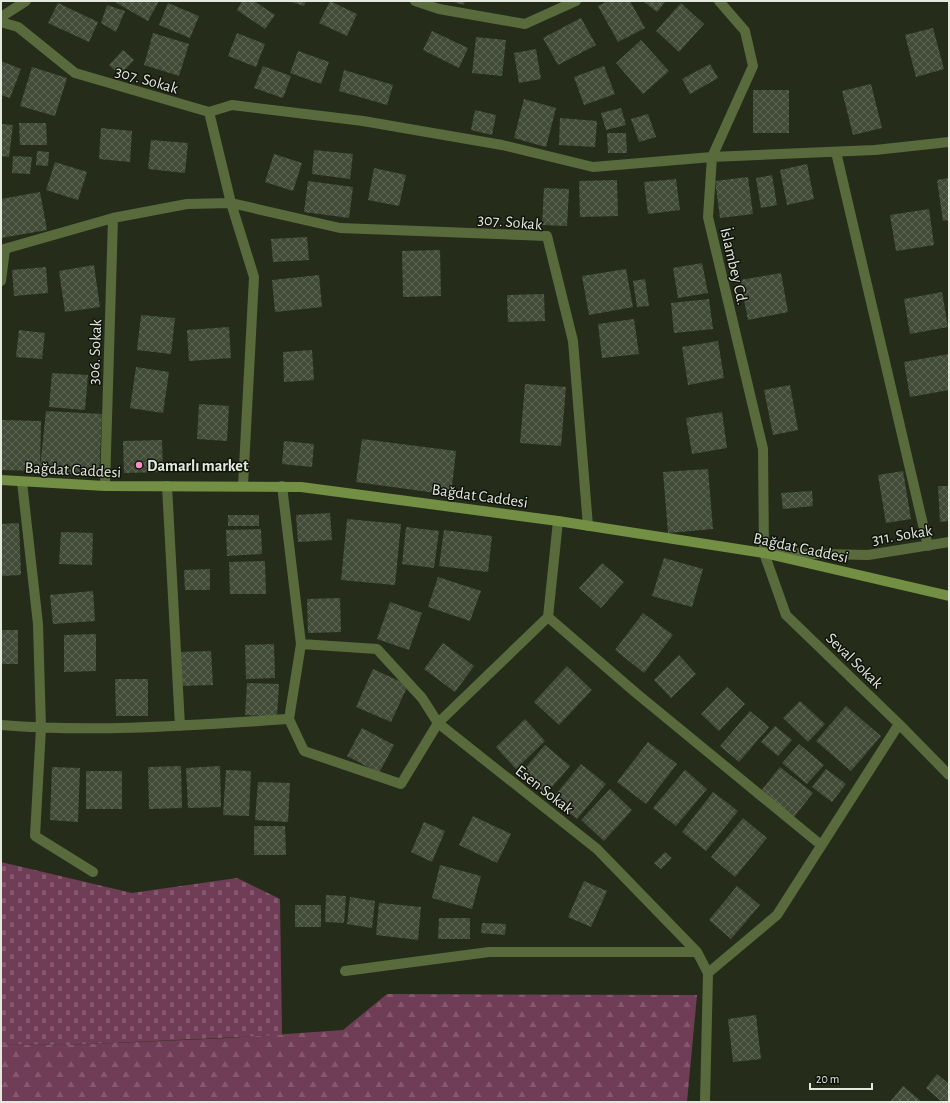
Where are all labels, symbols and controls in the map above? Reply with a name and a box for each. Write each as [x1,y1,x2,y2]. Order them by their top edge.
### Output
street label: 307. Sokak [113,63,181,97]
street label: 307. Sokak [477,211,544,233]
street label: İslambey Cd. [716,226,753,307]
street label: 306. Sokak [86,318,104,385]
place label: Damarlı market [147,458,249,474]
street label: Bağdat Caddesi [24,459,122,481]
marker: Damarlı market [134,460,144,470]
street label: Bağdat Caddesi [431,481,529,511]
street label: 311. Sokak [871,522,934,548]
street label: Bağdat Caddesi [752,530,850,566]
street label: Seval Sokak [823,630,886,692]
street label: Esen Sokak [512,762,577,818]
scale bar [810,1065,872,1091]
text: 20 m [816,1073,839,1085]

